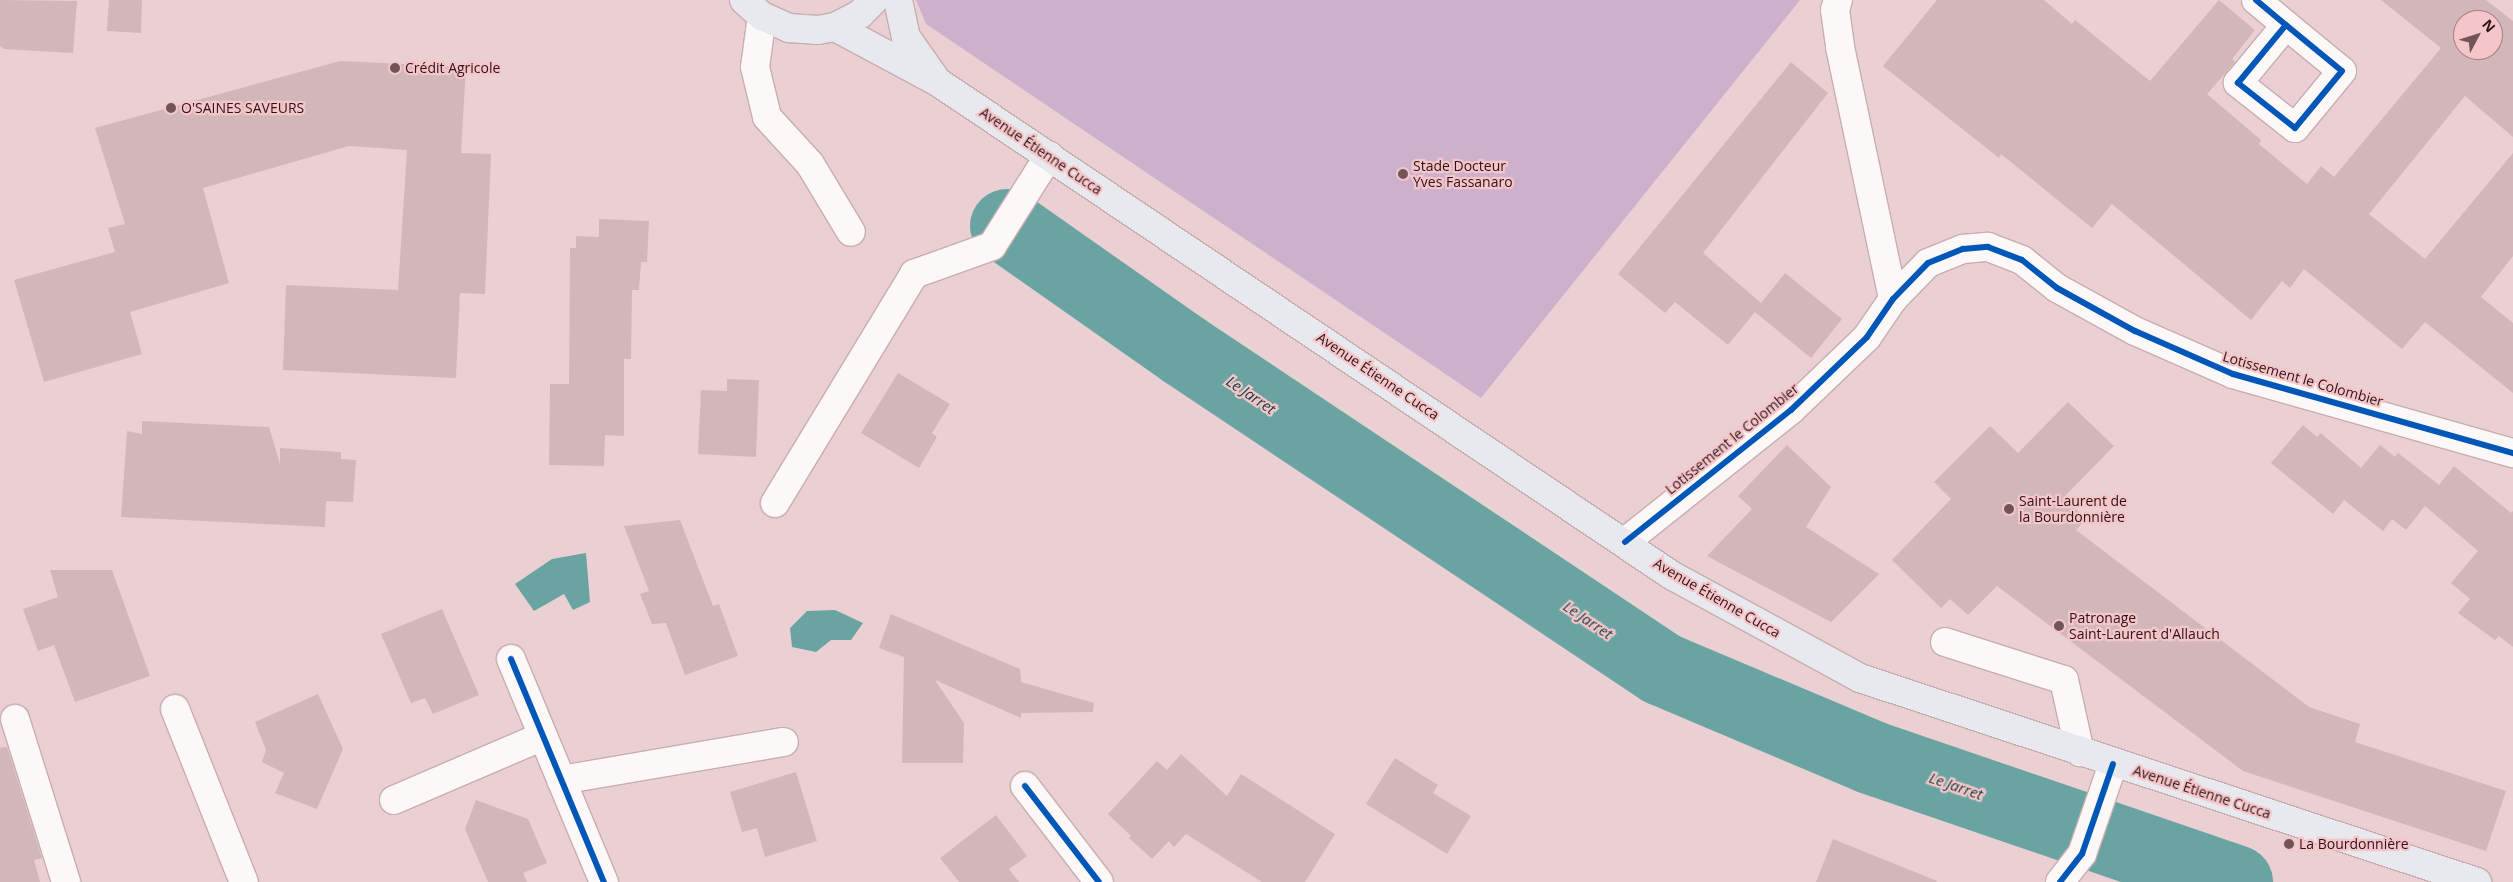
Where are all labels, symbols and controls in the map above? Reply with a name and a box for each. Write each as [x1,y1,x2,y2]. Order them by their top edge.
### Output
north arrow [2453,10,2503,60]
text: N [2478,15,2500,36]
place label: Crédit Agricole [405,60,500,76]
marker: Crédit Agricole [389,62,401,74]
place label: O'SAINES SAVEURS [181,100,304,116]
marker: O'SAINES SAVEURS [165,102,177,114]
street label: Avenue Étienne Cucca [977,104,1105,198]
place label: Stade Docteur Yves Fassanaro [1413,158,1513,190]
marker: Stade Docteur Yves Fassanaro [1397,168,1409,180]
street label: Avenue Étienne Cucca [1314,329,1442,423]
street label: Lotissement le Colombier [2221,348,2385,410]
water label: Le Jarret [1223,372,1279,418]
street label: Lotissement le Colombier [1662,380,1802,498]
place label: Saint-Laurent de la Bourdonnière [2019,493,2127,526]
marker: Saint-Laurent de la Bourdonnière [2003,503,2015,515]
street label: Avenue Étienne Cucca [1651,555,1783,641]
water label: Le Jarret [1560,597,1616,643]
place label: Patronage Saint-Laurent d'Allauch [2069,610,2220,642]
marker: Patronage Saint-Laurent d'Allauch [2053,620,2065,632]
street label: Avenue Étienne Cucca [2131,762,2273,822]
water label: Le Jarret [1927,768,1985,804]
place label: La Bourdonnière [2299,836,2409,852]
marker: La Bourdonnière [2283,838,2295,850]

